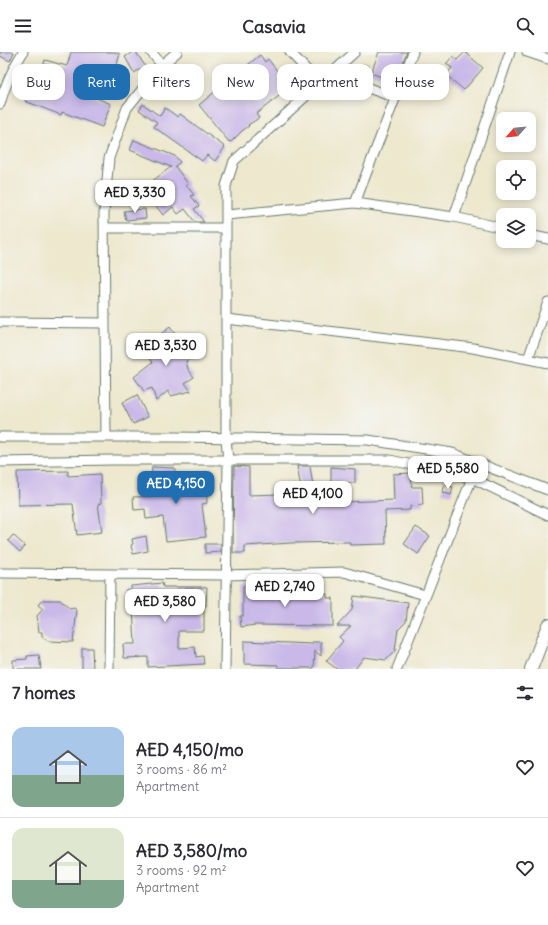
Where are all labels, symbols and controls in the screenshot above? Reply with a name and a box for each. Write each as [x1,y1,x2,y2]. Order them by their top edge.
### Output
icon: menu [12,15,34,37]
text: Casavia [242,15,306,38]
icon: search [514,15,536,37]
chip: Buy [12,64,65,100]
chip: Rent [73,64,130,100]
chip: Filters [138,64,204,100]
chip: New [212,64,269,100]
chip: Apartment [277,64,373,100]
chip: House [381,64,449,100]
north arrow [496,112,536,152]
map controls [496,112,536,248]
button: locate [496,160,536,200]
pin: AED 3,330 [89,180,181,214]
text: AED 3,330 [104,184,166,201]
button: layers [496,208,536,248]
pin: AED 3,530 [120,333,212,367]
text: AED 3,530 [135,337,197,354]
pin: AED 5,580 [402,456,494,490]
text: AED 5,580 [417,460,479,477]
pin: AED 4,150 [130,471,222,505]
text: AED 4,150 [146,475,206,492]
pin: AED 4,100 [267,481,359,515]
text: AED 4,100 [283,485,343,502]
pin: AED 2,740 [239,574,331,608]
text: AED 2,740 [255,578,315,595]
pin: AED 3,580 [119,589,211,623]
text: AED 3,580 [134,593,196,610]
text: 7 homes [12,682,76,704]
icon: filters [514,682,536,704]
text: AED 4,150/mo [136,739,244,761]
icon: home [44,743,92,791]
icon: heart [514,756,536,778]
text: 3 rooms · 86 m² [136,761,227,778]
text: Apartment [136,778,199,795]
text: AED 3,580/mo [136,840,247,862]
icon: home [44,844,92,892]
icon: heart [514,857,536,879]
text: 3 rooms · 92 m² [136,862,227,879]
text: Apartment [136,879,199,896]

